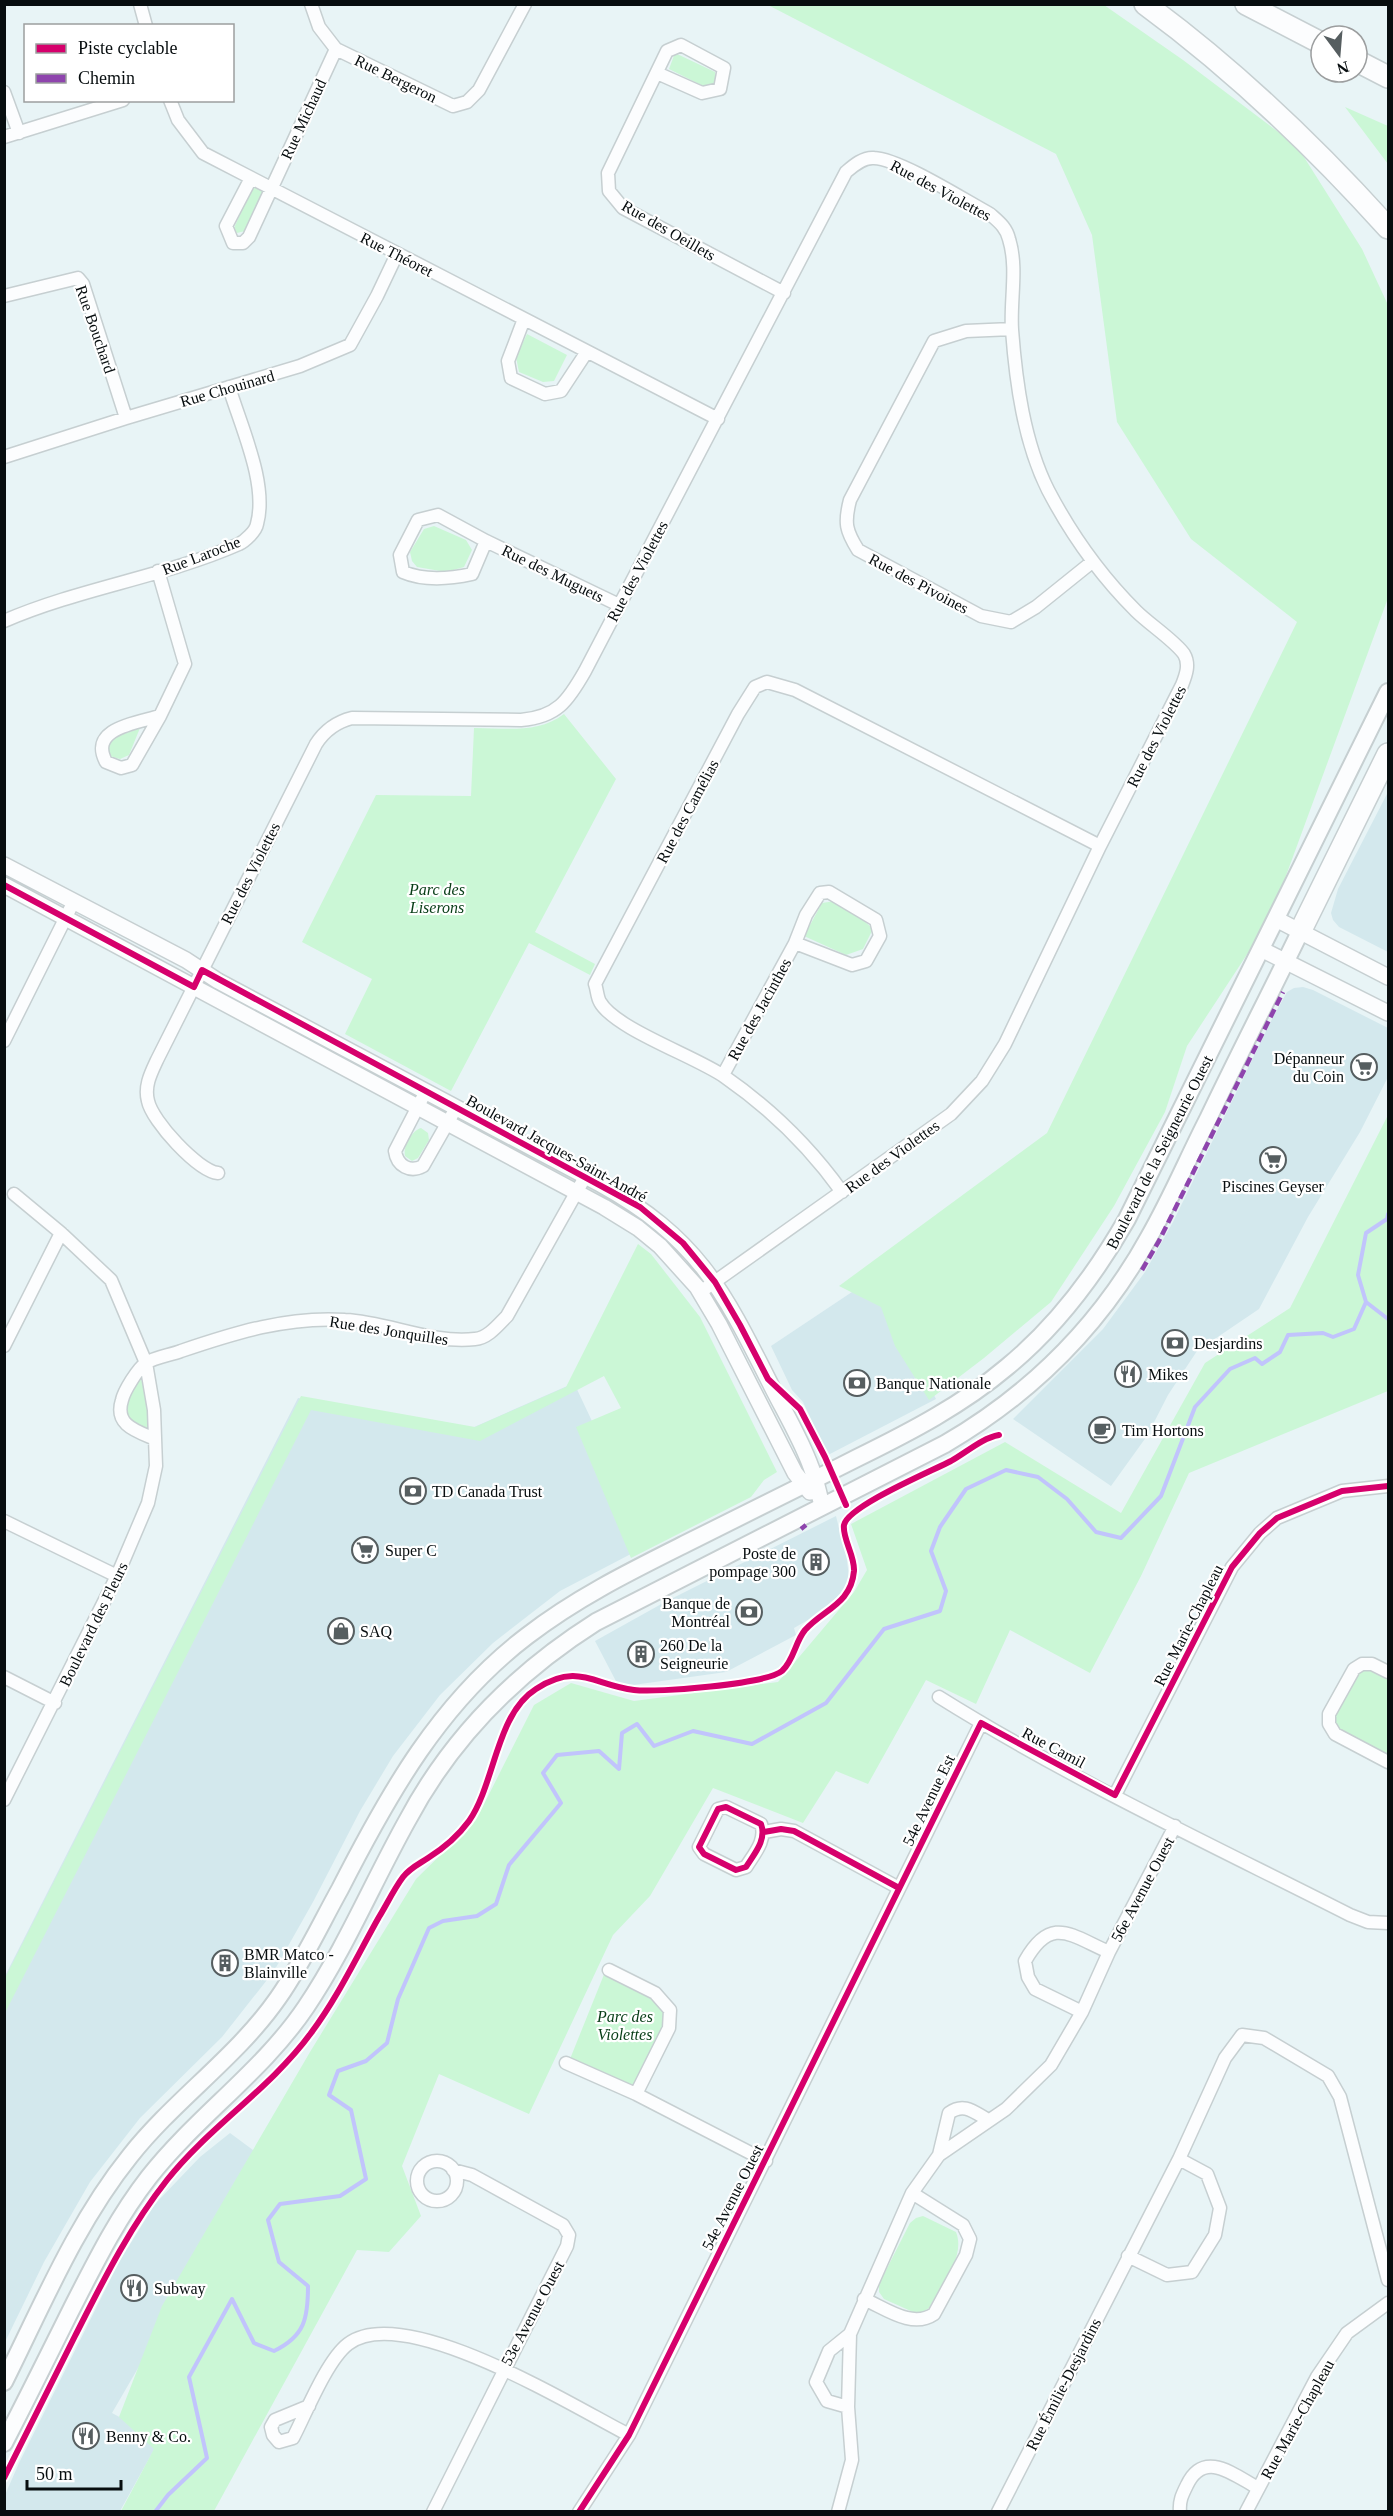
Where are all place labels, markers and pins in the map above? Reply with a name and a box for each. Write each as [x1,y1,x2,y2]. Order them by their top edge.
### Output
place label: Dépanneur du Coin [1274,1050,1345,1085]
supermarket icon: Dépanneur du Coin [1349,1052,1379,1082]
supermarket icon: Piscines Geyser [1258,1145,1288,1175]
place label: Piscines Geyser [1222,1178,1325,1196]
bank icon: Desjardins [1160,1328,1190,1358]
place label: Desjardins [1194,1335,1262,1353]
restaurant icon: Mikes [1113,1359,1143,1389]
place label: Mikes [1148,1366,1188,1383]
bank icon: Banque Nationale [842,1368,872,1398]
place label: Banque Nationale [876,1375,991,1393]
cafe icon: Tim Hortons [1087,1415,1117,1445]
place label: Tim Hortons [1122,1422,1204,1439]
bank icon: TD Canada Trust [398,1476,428,1506]
place label: TD Canada Trust [432,1483,543,1500]
supermarket icon: Super C [350,1535,380,1565]
place label: Super C [385,1542,437,1560]
place label: Poste de pompage 300 [709,1545,796,1581]
building icon: Poste de pompage 300 [801,1547,831,1577]
place label: Banque de Montréal [662,1595,731,1630]
bank icon: Banque de Montréal [734,1597,764,1627]
shop icon: SAQ [326,1616,356,1646]
place label: SAQ [360,1623,392,1640]
place label: 260 De la Seigneurie [660,1637,728,1673]
building icon: 260 De la Seigneurie [626,1639,656,1669]
place label: BMR Matco - Blainville [244,1946,334,1981]
building icon: BMR Matco - Blainville [210,1948,240,1978]
restaurant icon: Subway [119,2273,149,2303]
place label: Subway [154,2280,206,2298]
restaurant icon: Benny & Co. [71,2421,101,2451]
place label: Benny & Co. [106,2428,191,2446]

